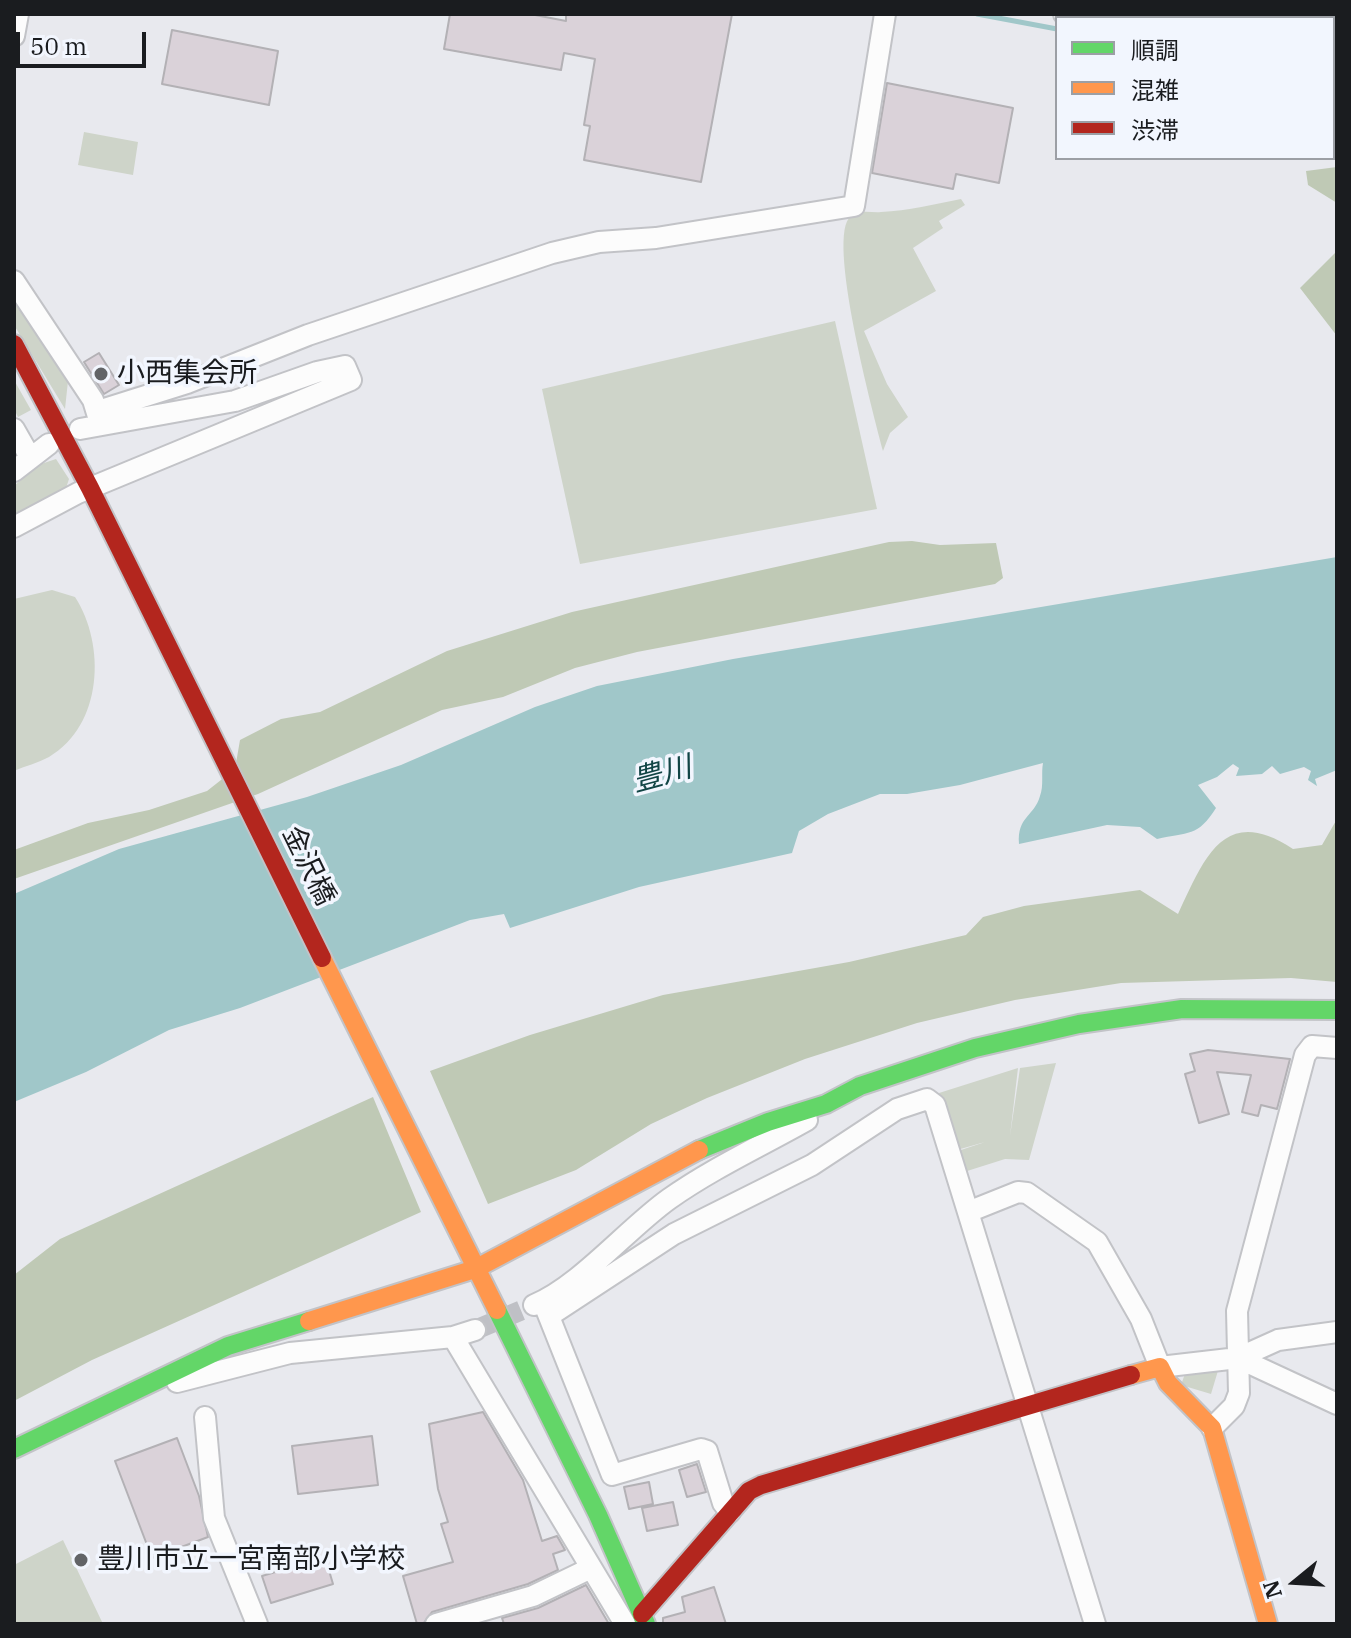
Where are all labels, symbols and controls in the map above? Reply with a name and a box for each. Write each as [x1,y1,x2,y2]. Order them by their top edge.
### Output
scale bar [20,16,150,66]
legend [1055,16,1335,160]
text: 50 m [30,30,87,62]
text: 順調 [1131,34,1179,66]
text: 混雑 [1131,74,1179,106]
text: 渋滞 [1131,114,1179,146]
place label: 小西集会所 [117,357,257,391]
marker: 小西集会所 [92,365,110,383]
water label: 豊川 [628,750,696,800]
street label: 金沢橋 [274,821,342,911]
north arrow [1255,1542,1335,1622]
place label: 豊川市立一宮南部小学校 [97,1543,405,1577]
marker: 豊川市立一宮南部小学校 [72,1551,90,1569]
text: N [1255,1577,1288,1602]

